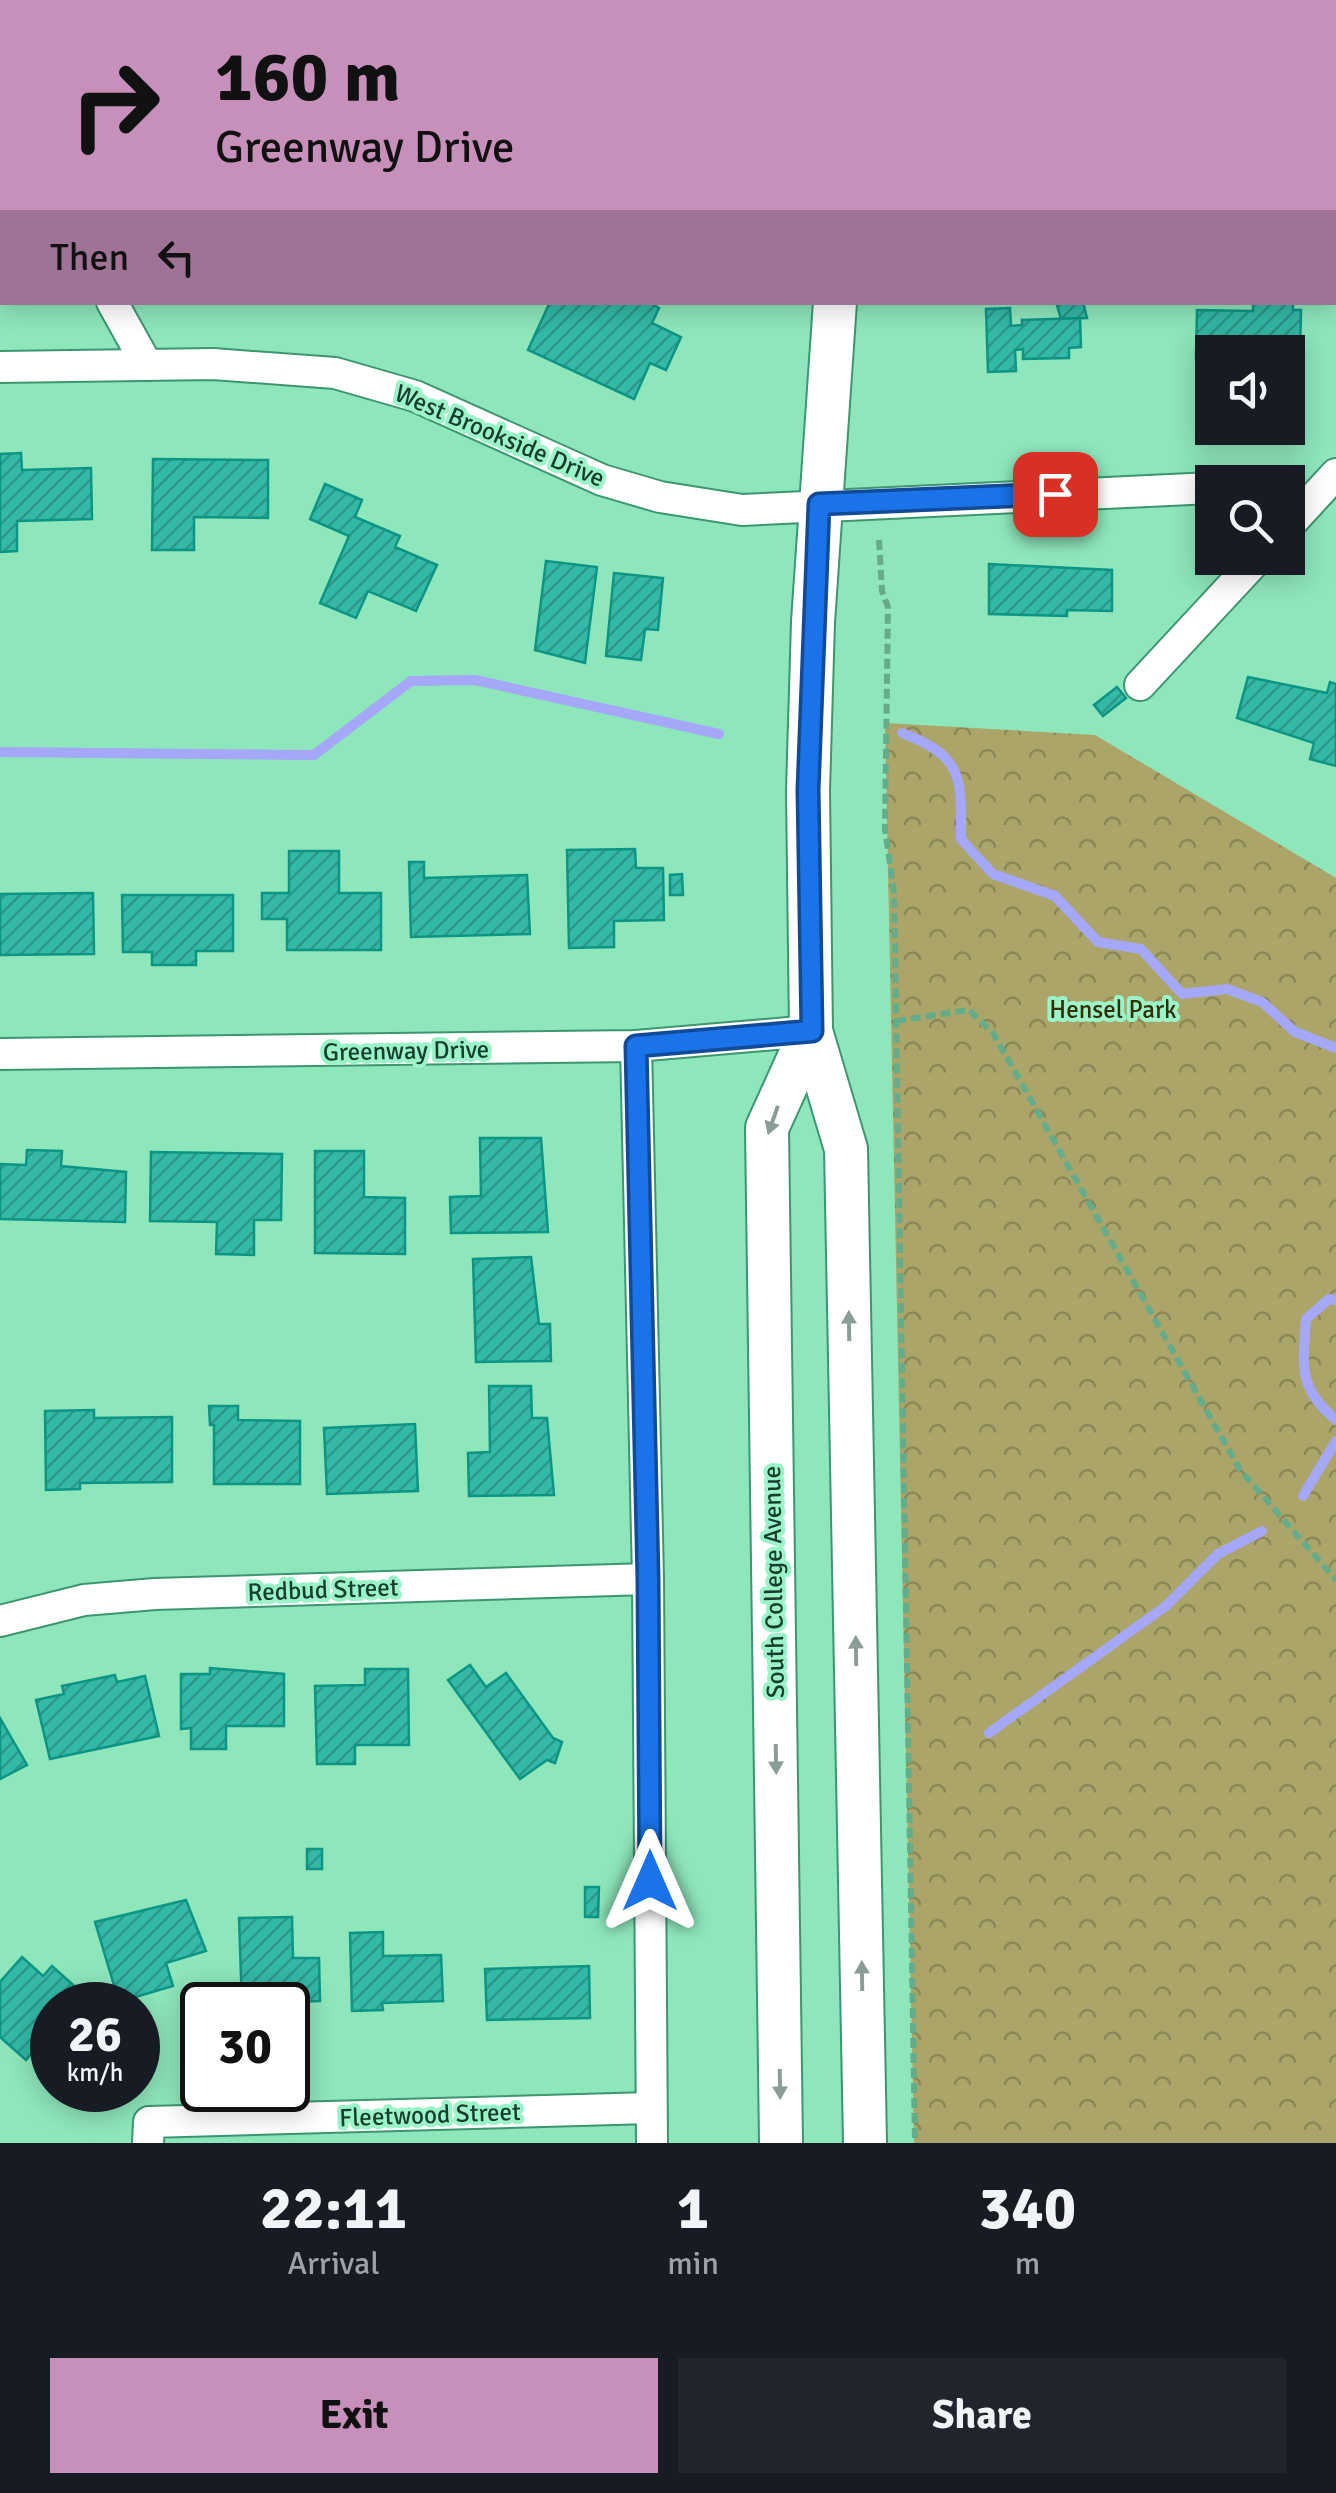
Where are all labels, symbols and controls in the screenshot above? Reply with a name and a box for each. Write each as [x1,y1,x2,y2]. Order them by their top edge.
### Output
text: 160 m [215,34,400,120]
icon: right [50,40,180,170]
text: Greenway Drive [215,120,514,175]
icon: left [149,230,204,285]
text: Then [50,234,129,281]
map controls [1195,335,1305,575]
button: sound [1195,335,1305,445]
street label: West Brookside Drive [390,377,609,494]
pin [1013,452,1098,537]
button: search [1195,465,1305,575]
icon: arrive [1028,467,1083,522]
park label: Hensel Park [1049,994,1177,1025]
street label: Greenway Drive [323,1034,489,1067]
one-way arrow [764,1105,779,1135]
one-way arrow [841,1309,857,1341]
street label: South College Avenue [756,1466,791,1698]
street label: Redbud Street [247,1571,399,1608]
one-way arrow [847,1634,863,1666]
one-way arrow [768,1743,784,1775]
position arrow [598,1829,702,1933]
one-way arrow [853,1959,869,1991]
speed limit sign: 30 [180,1982,310,2112]
text: 26 [68,2004,122,2066]
text: km/h [67,2057,123,2088]
one-way arrow [773,2068,789,2100]
street label: Fleetwood Street [339,2096,522,2133]
text: 22:11 [260,2172,407,2246]
text: 1 [677,2172,709,2246]
text: 340 [979,2172,1076,2246]
text: Arrival [288,2244,380,2283]
text: min [667,2244,719,2283]
text: m [1015,2244,1040,2283]
button: Exit [50,2358,658,2473]
button: Share [678,2358,1286,2473]

